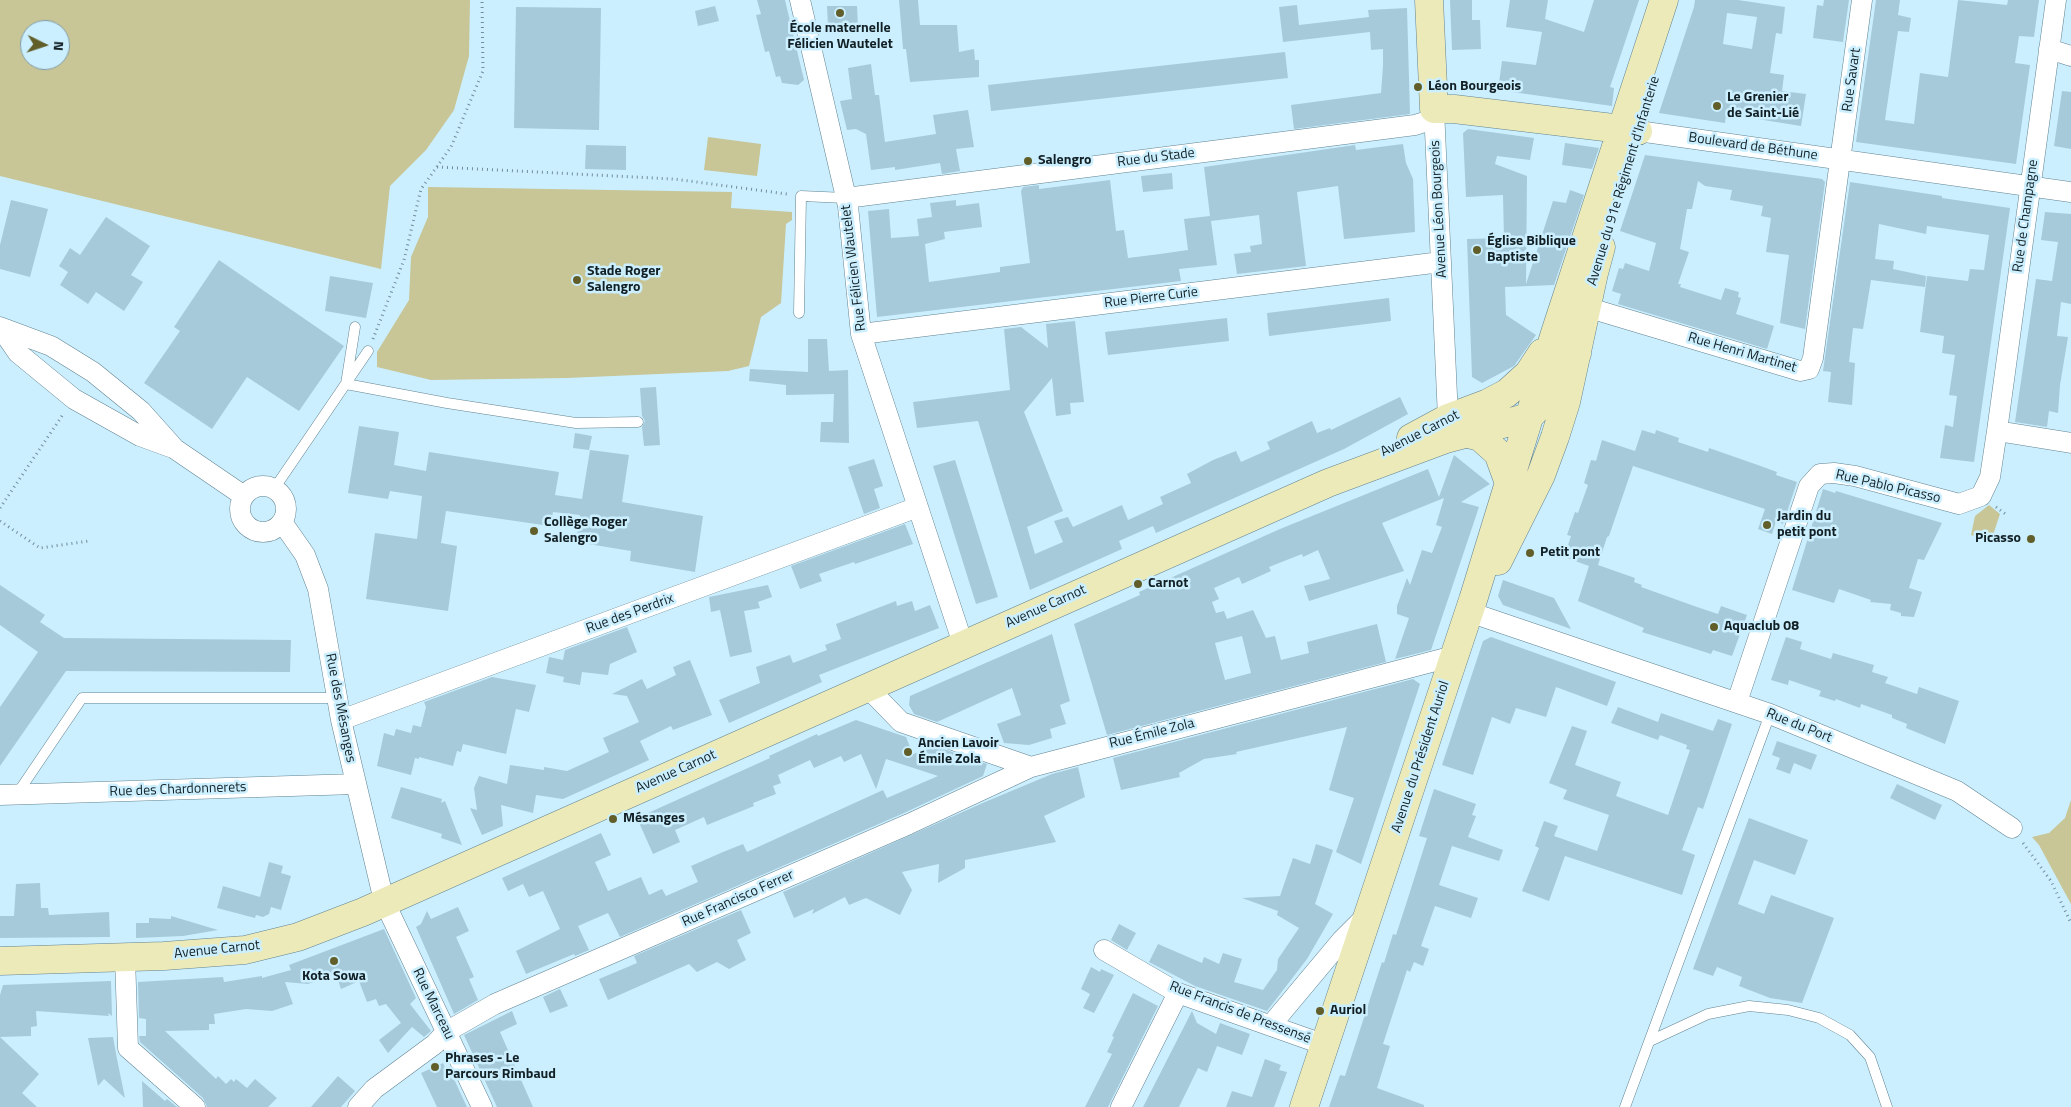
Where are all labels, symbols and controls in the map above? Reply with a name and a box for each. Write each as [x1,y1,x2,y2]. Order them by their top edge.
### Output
marker: École maternelle Félicien Wautelet [834,7,846,19]
north arrow [20,20,70,70]
place label: École maternelle Félicien Wautelet [787,21,893,54]
text: N [49,40,70,52]
street label: Rue Savart [1839,47,1865,113]
street label: Avenue du 91e Régiment d'Infanterie [1584,74,1664,288]
place label: Léon Bourgeois [1428,79,1521,95]
marker: Léon Bourgeois [1412,81,1424,93]
place label: Le Grenier de Saint-Lié [1727,90,1799,122]
marker: Le Grenier de Saint-Lié [1711,100,1723,112]
street label: Boulevard de Béthune [1687,130,1819,164]
street label: Avenue Léon Bourgeois [1427,140,1451,278]
street label: Rue du Stade [1116,145,1196,171]
place label: Salengro [1038,153,1092,169]
marker: Salengro [1022,155,1034,167]
street label: Rue de Champagne [2010,159,2042,273]
street label: Rue Félicien Wautelet [838,204,870,332]
place label: Église Biblique Baptiste [1487,234,1576,266]
marker: Église Biblique Baptiste [1471,244,1483,256]
place label: Stade Roger Salengro [587,264,661,296]
marker: Stade Roger Salengro [571,274,583,286]
street label: Rue Pierre Curie [1103,284,1199,312]
street label: Rue Henri Martinet [1686,329,1798,377]
street label: Avenue Carnot [1378,407,1462,461]
street label: Rue Pablo Picasso [1834,467,1942,507]
place label: Jardin du petit pont [1777,509,1837,542]
place label: Collège Roger Salengro [544,515,627,548]
marker: Jardin du petit pont [1761,519,1773,531]
marker: Collège Roger Salengro [528,525,540,537]
place label: Picasso [1975,531,2021,547]
marker: Picasso [2025,533,2037,545]
place label: Petit pont [1540,545,1600,561]
marker: Petit pont [1524,547,1536,559]
place label: Carnot [1148,576,1188,592]
marker: Carnot [1132,578,1144,590]
street label: Avenue Carnot [1003,582,1089,632]
street label: Rue des Perdrix [584,590,676,638]
place label: Aquaclub 08 [1724,619,1799,635]
marker: Aquaclub 08 [1708,621,1720,633]
street label: Rue des Mésanges [321,652,359,764]
street label: Avenue du Président Auriol [1388,679,1454,835]
street label: Rue du Port [1764,705,1834,747]
street label: Rue Émile Zola [1108,715,1196,753]
place label: Ancien Lavoir Émile Zola [918,736,999,769]
marker: Ancien Lavoir Émile Zola [902,746,914,758]
street label: Avenue Carnot [633,747,719,797]
street label: Rue des Chardonnerets [109,779,247,801]
place label: Mésanges [623,811,685,827]
marker: Mésanges [607,813,619,825]
street label: Rue Francisco Ferrer [680,867,796,931]
street label: Avenue Carnot [173,937,261,963]
marker: Kota Sowa [328,955,340,967]
street label: Rue Marceau [409,966,457,1042]
place label: Kota Sowa [302,969,366,985]
street label: Rue Francis de Pressensé [1167,978,1313,1048]
place label: Auriol [1330,1003,1366,1019]
marker: Auriol [1314,1005,1326,1017]
place label: Phrases - Le Parcours Rimbaud [445,1051,556,1084]
marker: Phrases - Le Parcours Rimbaud [429,1061,441,1073]

